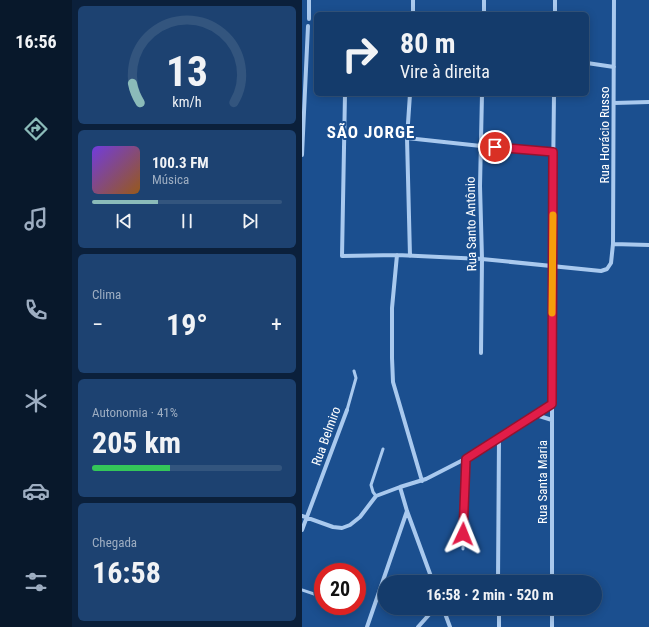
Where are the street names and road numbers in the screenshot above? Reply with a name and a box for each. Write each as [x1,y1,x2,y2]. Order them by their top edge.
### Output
street label: Rua Horácio Russo [597,87,612,183]
street label: Rua Santo Antônio [463,177,479,271]
street label: Rua Belmiro [308,404,344,468]
street label: Rua Santa Maria [535,440,550,524]

